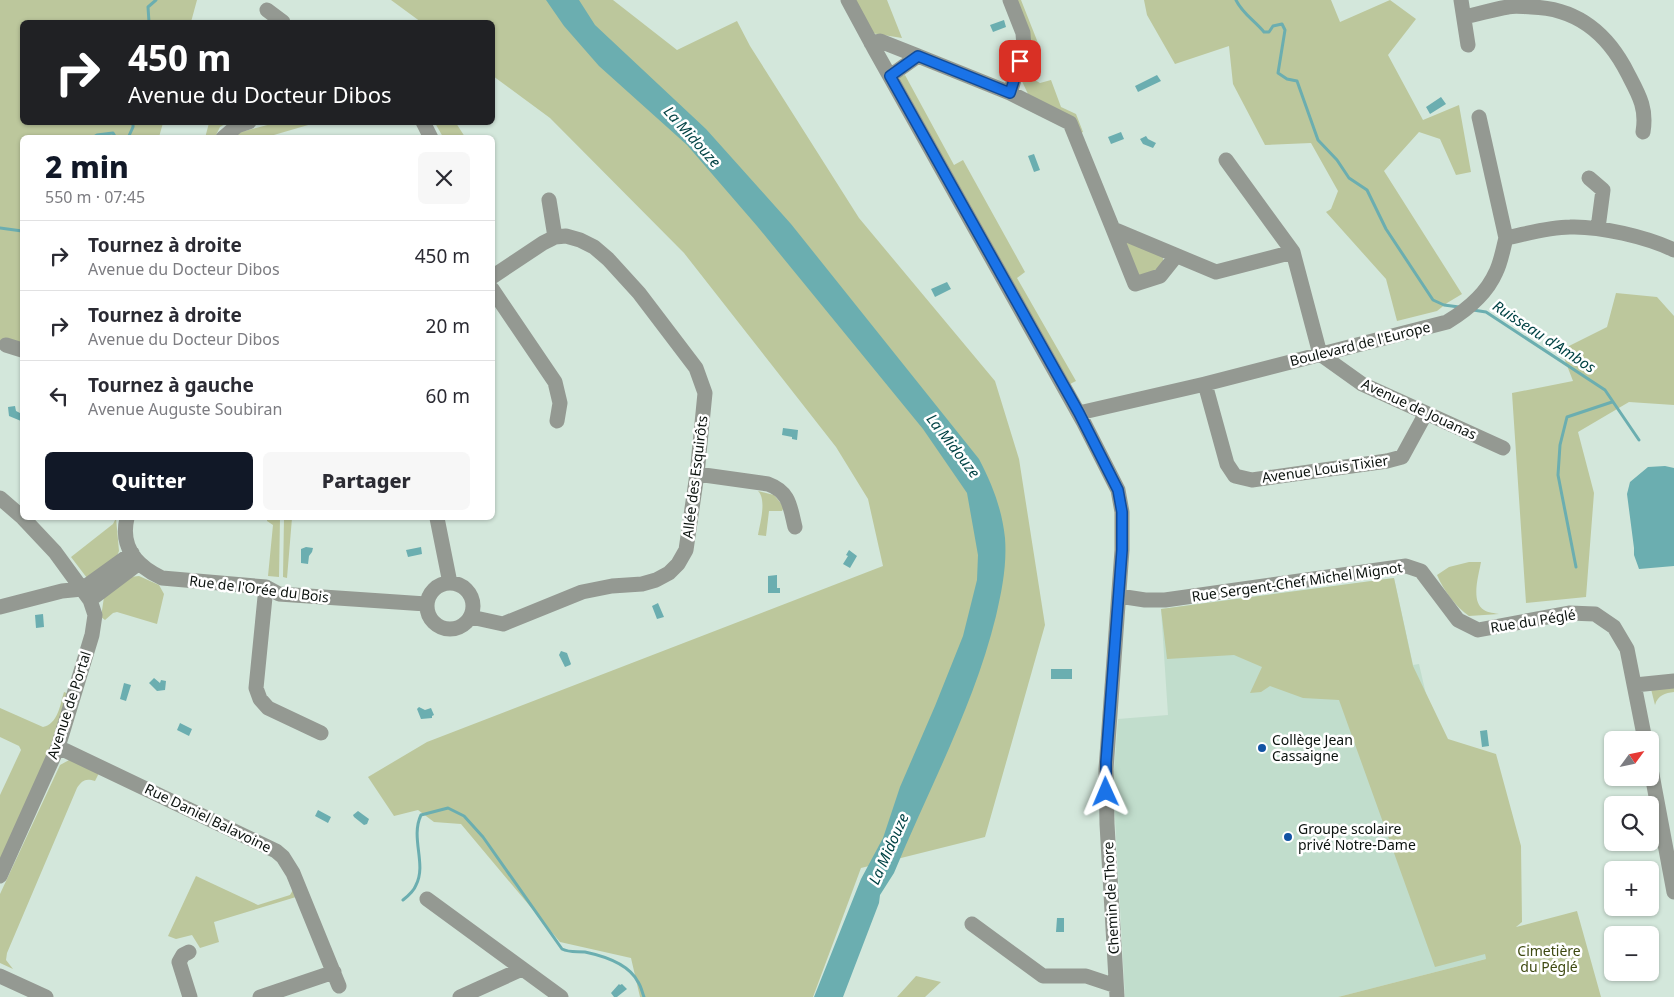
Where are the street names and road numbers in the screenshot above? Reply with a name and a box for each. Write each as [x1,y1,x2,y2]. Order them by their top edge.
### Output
street label: Boulevard de l'Europe [1288,317,1432,370]
street label: Avenue de Jouanas [1359,374,1480,444]
street label: Allée des Esquirôts [678,414,711,539]
street label: Avenue Louis Tixier [1261,450,1389,487]
street label: Rue Sergent-Chef Michel Mignot [1190,557,1404,606]
street label: Rue de l'Orée du Bois [188,571,330,607]
street label: Rue du Péglé [1489,604,1577,637]
street label: Avenue de Portal [42,649,95,761]
street label: Rue Daniel Balavoine [142,779,275,857]
street label: Chemin de Thore [1098,841,1123,955]

